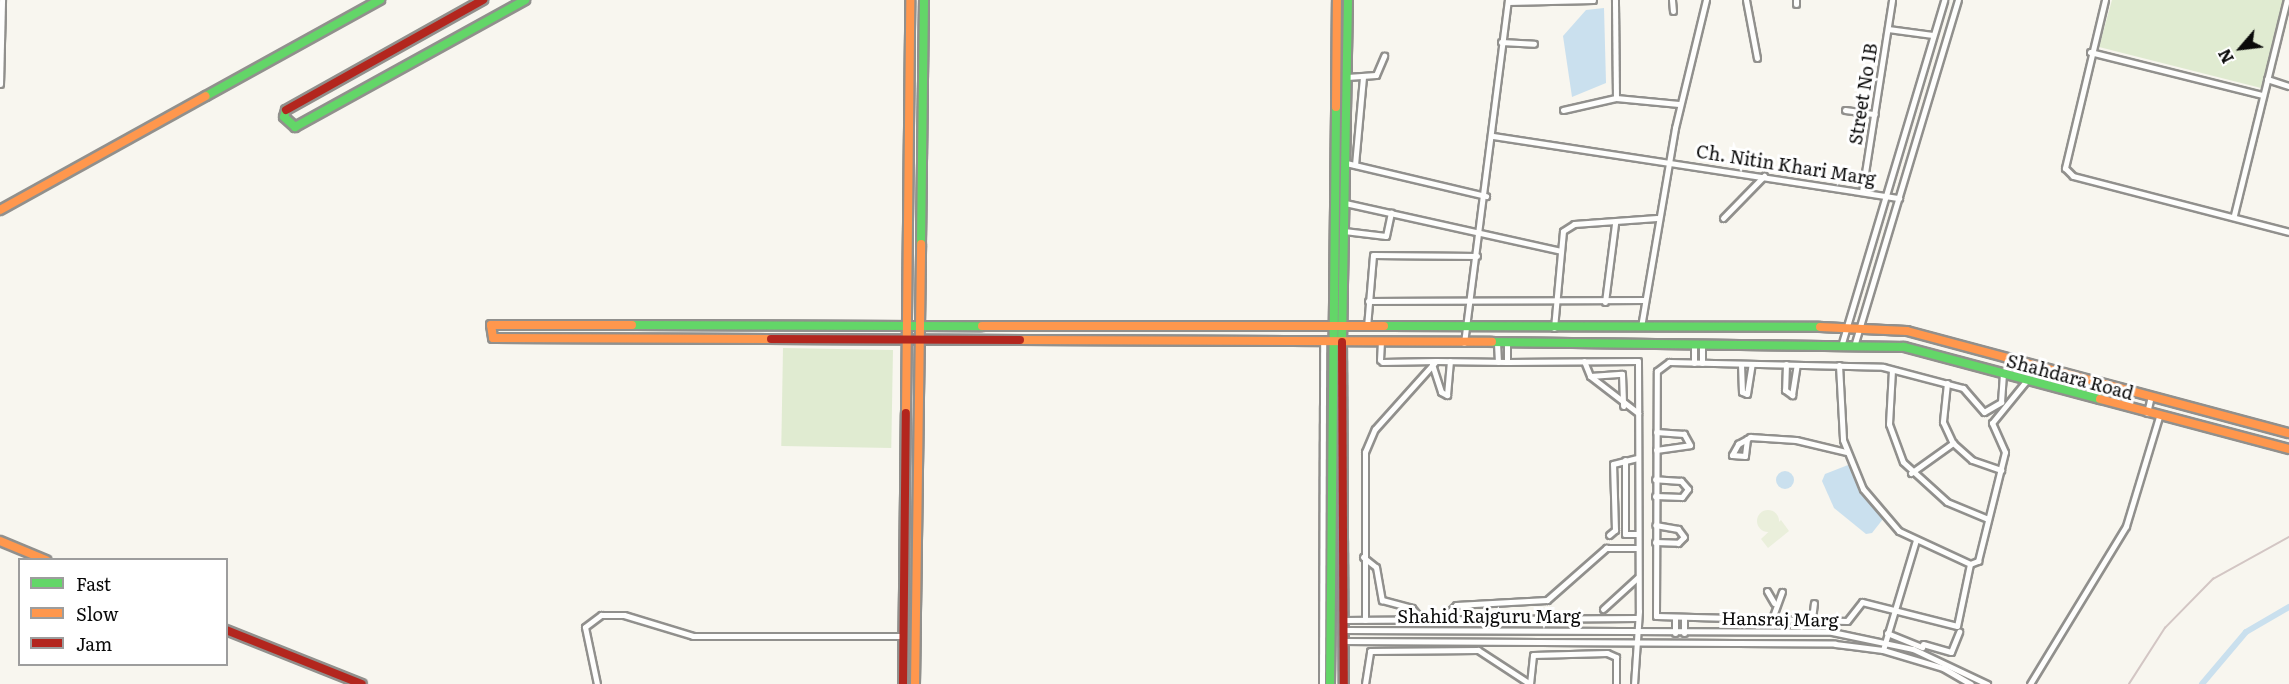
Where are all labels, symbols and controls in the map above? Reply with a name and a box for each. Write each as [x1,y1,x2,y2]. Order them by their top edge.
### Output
north arrow [2211,18,2271,78]
street label: Street No 1B [1844,42,1882,146]
text: N [2211,45,2239,68]
street label: Ch. Nitin Khari Marg [1695,140,1877,190]
street label: Shahdara Road [2004,350,2136,404]
legend [18,558,228,666]
text: Fast [76,570,111,597]
text: Slow [76,600,118,627]
street label: Shahid Rajguru Marg [1397,605,1581,627]
street label: Hansraj Marg [1721,607,1839,631]
text: Jam [76,630,112,657]

